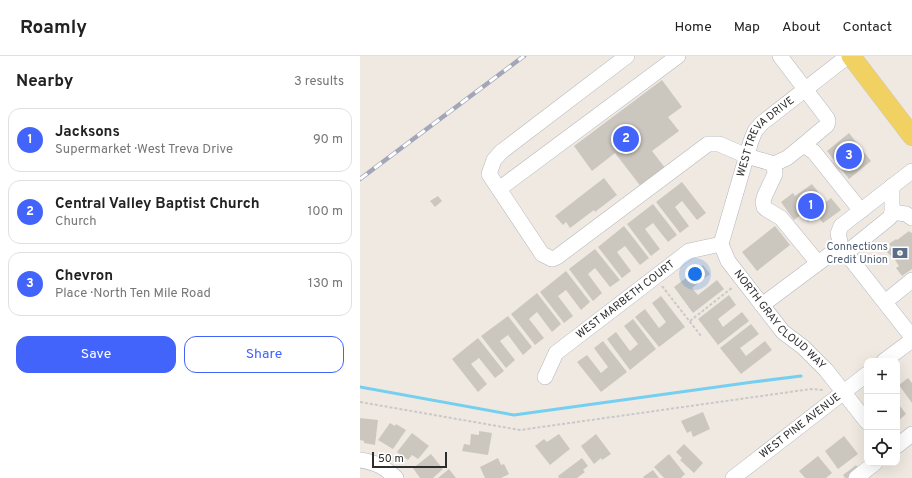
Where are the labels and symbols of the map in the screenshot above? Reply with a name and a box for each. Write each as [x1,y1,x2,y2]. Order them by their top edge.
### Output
street label: WEST TREVA DRIVE [734,93,797,179]
pin: 2 [613,124,639,154]
pin: 3 [836,141,862,171]
pin: 1 [798,191,824,221]
place label: Connections Credit Union [826,240,888,267]
bank icon: Connections Credit Union [891,244,909,262]
street label: WEST MARBETH COURT [574,258,677,342]
your location [685,264,705,284]
street label: NORTH GRAY CLOUD WAY [731,267,829,373]
street label: WEST PINE AVENUE [757,390,844,462]
scale bar [372,450,447,469]

